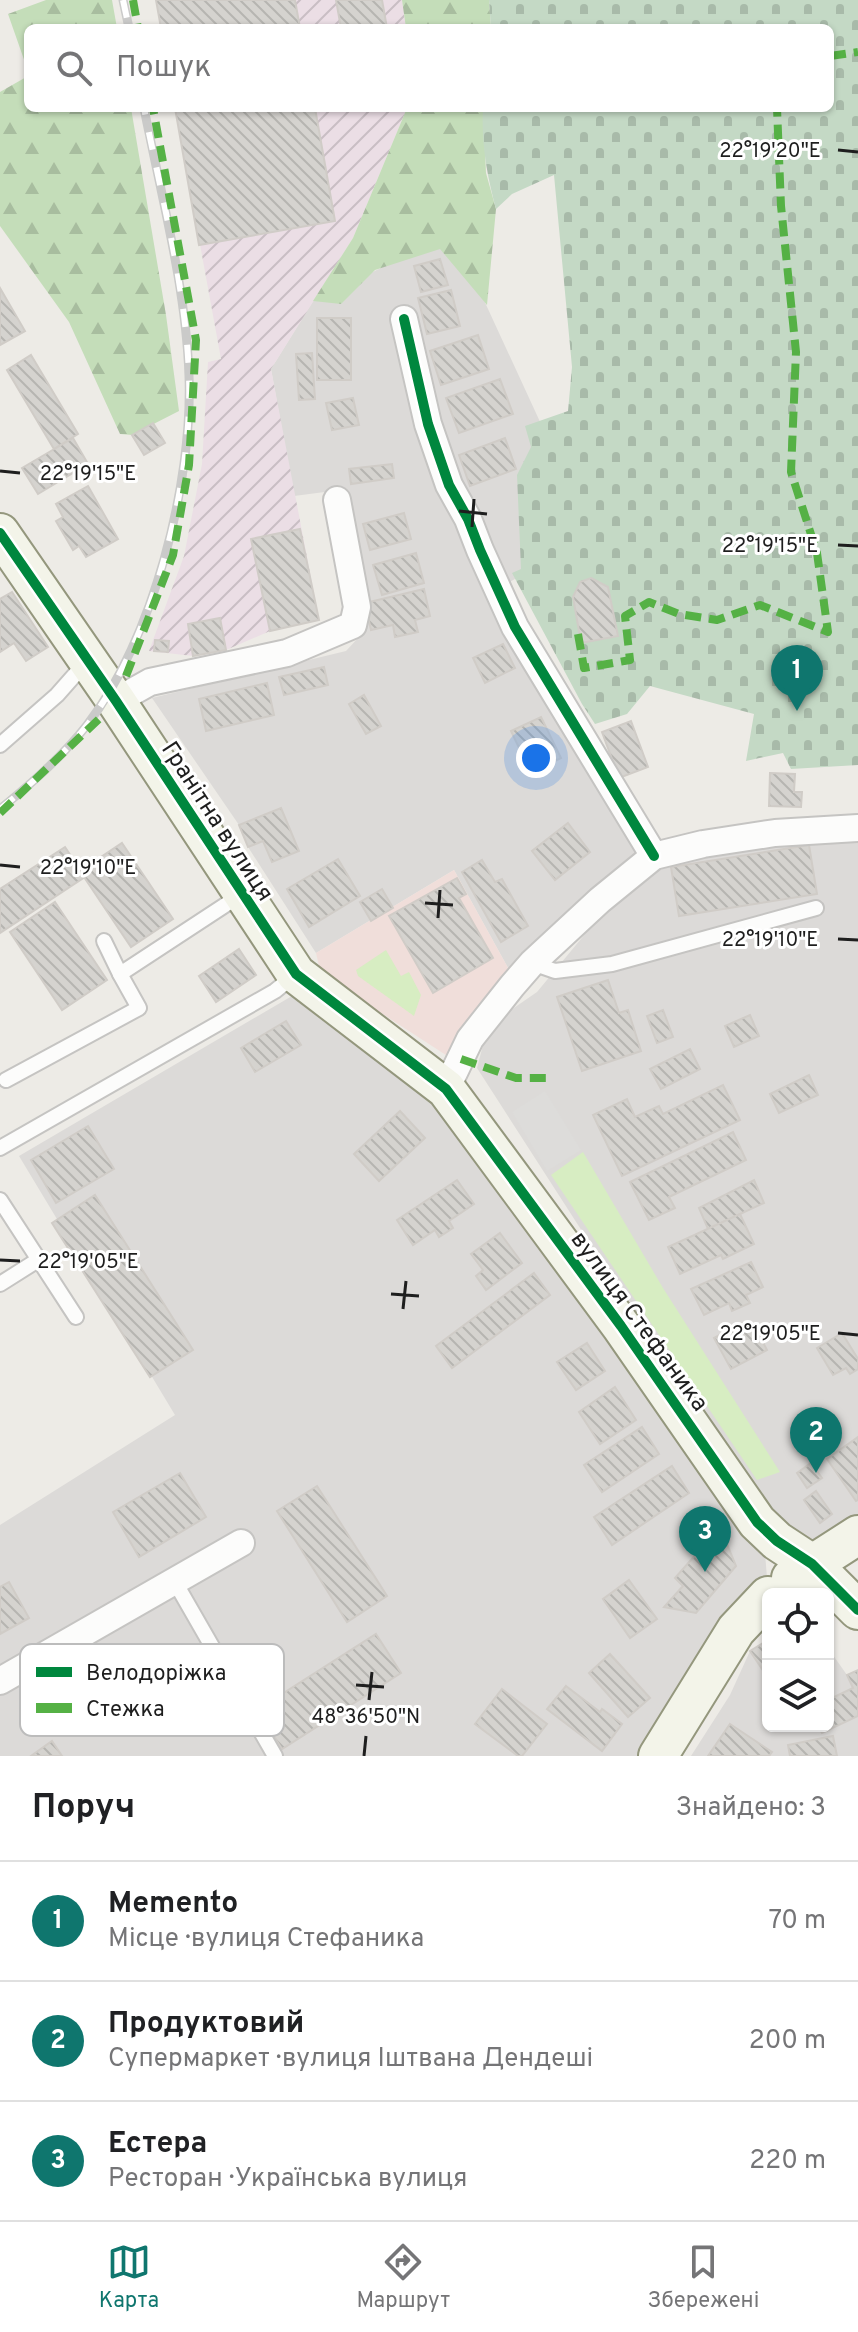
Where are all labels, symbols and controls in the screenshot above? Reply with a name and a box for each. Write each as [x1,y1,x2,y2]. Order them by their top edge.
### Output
search box [24,24,834,112]
icon: search [52,46,96,90]
text: Пошук [116,50,211,87]
text: 22°19'20"E [719,139,821,165]
text: 22°19'15"E [40,462,136,488]
text: 22°19'15"E [722,534,818,560]
pin: 1 [771,645,823,711]
street label: Гранітна вулиця [153,736,279,908]
your location [516,738,556,778]
text: 22°19'10"E [40,856,136,882]
text: 22°19'10"E [722,928,818,954]
street label: вулиця Стефаника [563,1226,714,1418]
text: 22°19'05"E [37,1250,139,1276]
text: 22°19'05"E [719,1322,821,1348]
pin: 2 [790,1407,842,1473]
pin: 3 [679,1506,731,1572]
map controls [762,1588,834,1732]
button: locate [762,1588,834,1660]
legend [20,1644,284,1736]
button: layers [762,1660,834,1732]
text: Велодоріжка [86,1661,226,1688]
text: Стежка [86,1697,165,1724]
text: 48°36'50"N [312,1705,420,1731]
text: Поруч [32,1787,135,1830]
text: Знайдено: 3 [676,1792,826,1825]
text: Memento [108,1886,238,1923]
text: 1 [53,1905,63,1938]
text: 70 m [768,1905,826,1938]
text: Місце · вулиця Стефаника [108,1923,424,1956]
text: Продуктовий [108,2006,304,2043]
text: 2 [50,2025,66,2058]
text: 200 m [749,2025,826,2058]
text: Супермаркет · вулиця Іштвана Дендеші [108,2043,593,2076]
text: Естера [108,2126,207,2163]
text: 3 [50,2145,66,2178]
text: 220 m [749,2145,826,2178]
text: Ресторан · Українська вулиця [108,2163,467,2196]
tab: Карта [99,2240,159,2315]
tab: Маршрут [357,2240,450,2315]
tab: Збережені [648,2240,759,2315]

